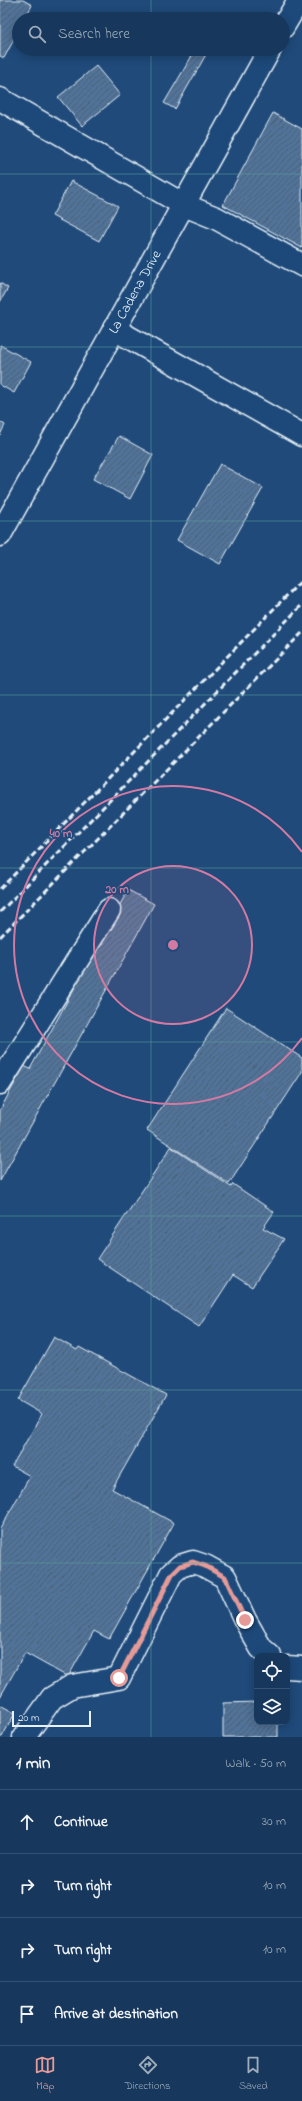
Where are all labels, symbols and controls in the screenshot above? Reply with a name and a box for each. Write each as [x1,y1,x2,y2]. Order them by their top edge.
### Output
search box [12,12,290,56]
icon: search [26,23,48,45]
text: Search here [58,23,130,45]
street label: La Cadena Drive [103,246,167,338]
text: 40 m [49,825,73,843]
text: 20 m [104,881,129,899]
centre of rings [166,938,180,952]
route end [236,1611,254,1629]
map controls [254,1653,290,1725]
button: locate [254,1653,290,1689]
route start [110,1669,128,1687]
button: layers [254,1689,290,1725]
scale bar [12,1709,91,1728]
text: 20 m [18,1710,40,1726]
text: 1 min [16,1751,50,1776]
text: Walk · 50 m [225,1754,286,1773]
icon: ahead [16,1811,38,1833]
text: Continue [54,1811,108,1833]
text: 30 m [262,1812,286,1831]
icon: right [16,1875,38,1897]
text: Turn right [54,1875,112,1897]
text: 10 m [263,1876,286,1895]
icon: right [16,1939,38,1961]
text: Turn right [54,1939,112,1961]
text: 10 m [263,1940,286,1959]
icon: arrive [16,2003,38,2025]
text: Arrive at destination [54,2003,178,2025]
tab: Map [34,2054,56,2094]
tab: Directions [125,2054,171,2094]
tab: Saved [239,2054,268,2094]

